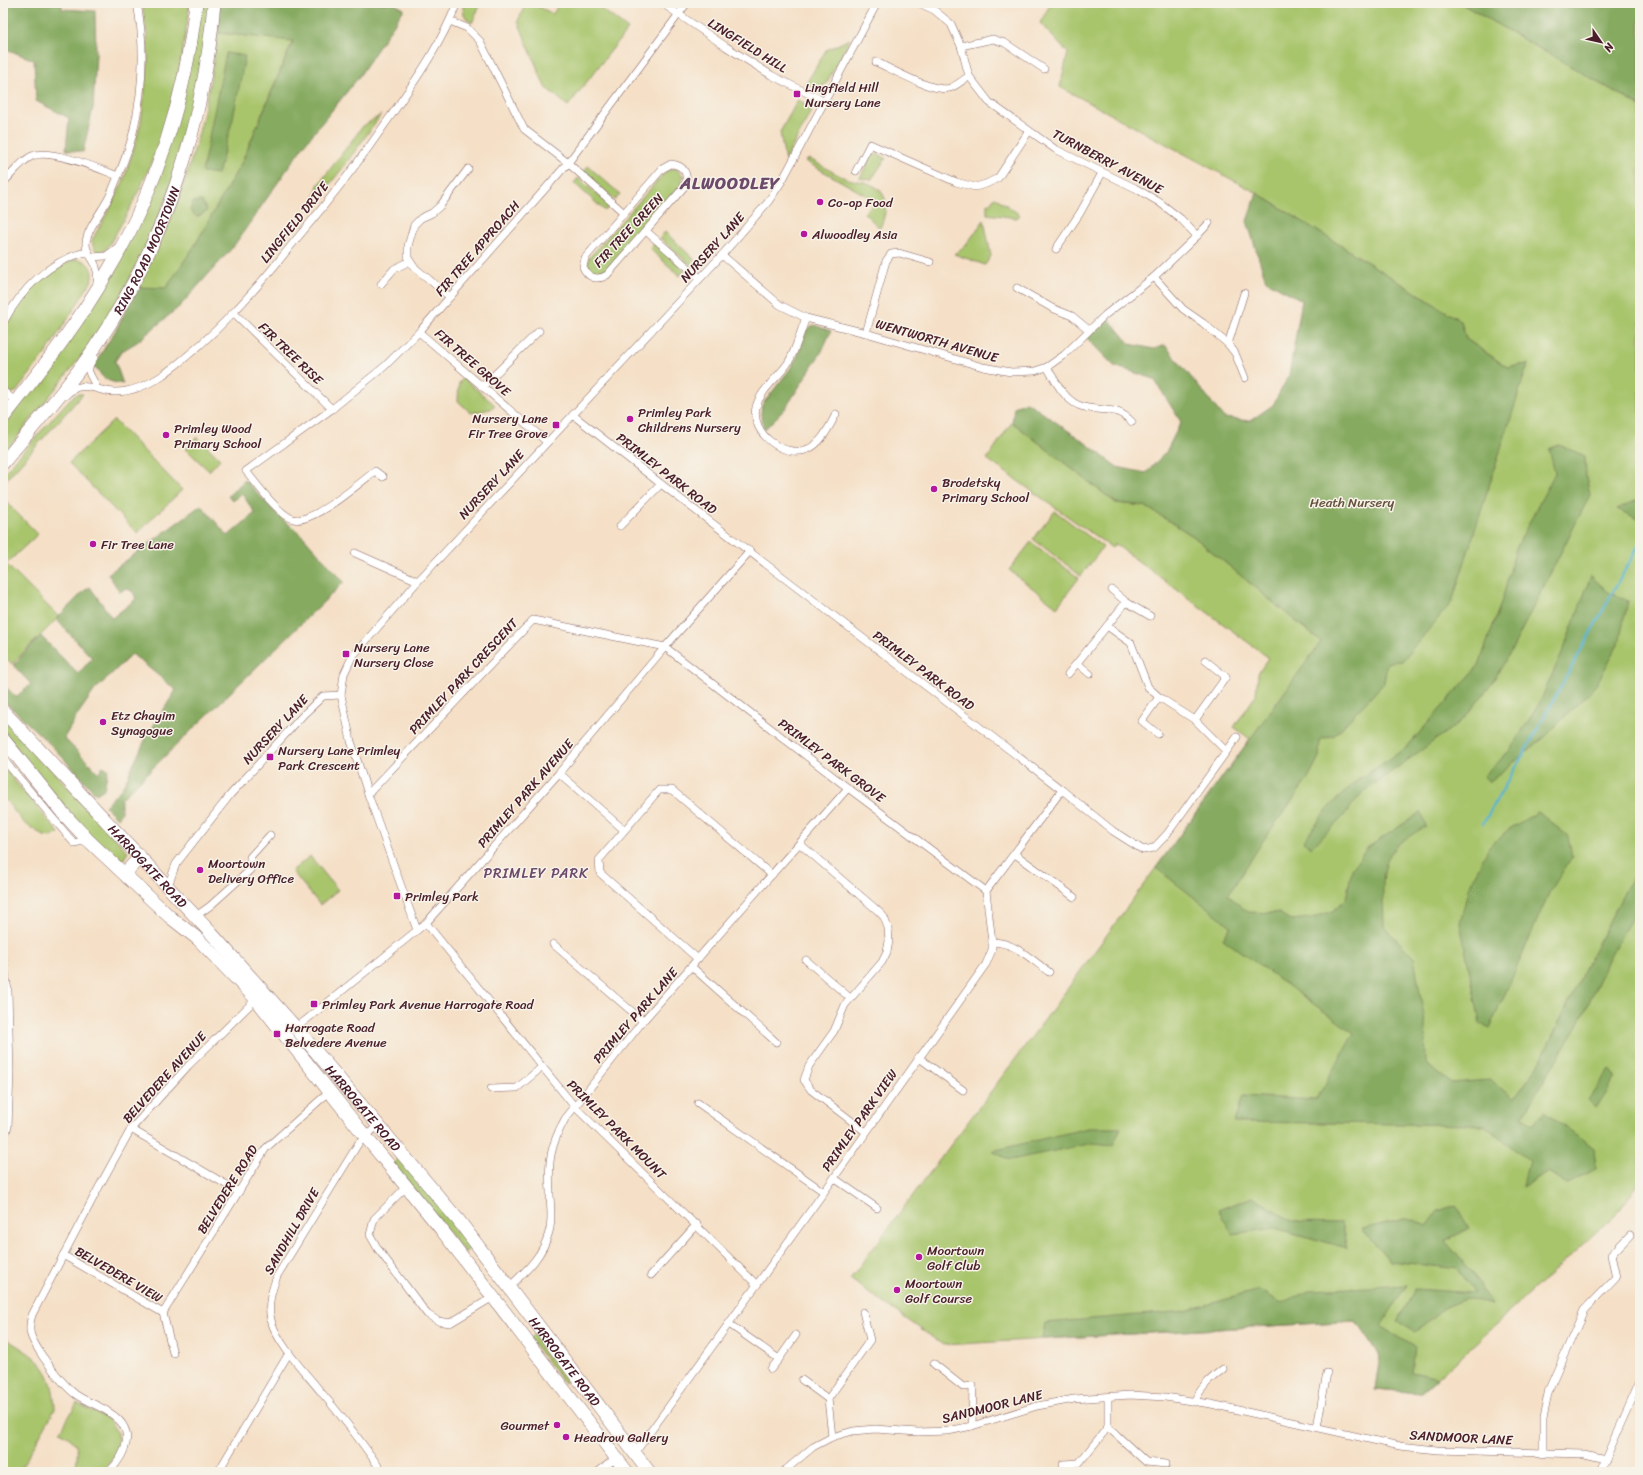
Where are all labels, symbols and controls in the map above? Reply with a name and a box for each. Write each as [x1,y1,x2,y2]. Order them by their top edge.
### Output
street label: LINGFIELD HILL [703,12,792,79]
north arrow [1581,22,1621,62]
text: N [1599,38,1619,56]
place label: Lingfield Hill Nursery Lane [805,76,881,114]
marker: Lingfield Hill Nursery Lane [792,89,802,99]
street label: TURNBERRY AVENUE [1048,122,1168,201]
district label: ALWOODLEY [679,168,781,198]
street label: LINGFIELD DRIVE [254,176,335,268]
street label: RING ROAD MOORTOWN [107,183,187,319]
street label: FIR TREE GREEN [588,188,669,273]
place label: Co-op Food [828,191,894,214]
street label: FIR TREE APPROACH [429,195,526,302]
marker: Co-op Food [815,197,825,207]
street label: NURSERY LANE [674,206,751,288]
place label: Alwoodley Asia [811,223,898,246]
marker: Alwoodley Asia [799,229,809,239]
street label: WENTWORTH AVENUE [873,312,1002,369]
street label: FIR TREE RISE [253,316,329,391]
street label: FIR TREE GROVE [429,323,517,403]
place label: Primley Park Childrens Nursery [638,401,741,439]
place label: Nursery Lane Fir Tree Grove [468,407,548,445]
marker: Primley Park Childrens Nursery [625,414,635,424]
place label: Primley Wood Primary School [174,417,261,455]
marker: Nursery Lane Fir Tree Grove [551,420,561,430]
street label: PRIMLEY PARK ROAD [611,427,722,520]
marker: Primley Wood Primary School [161,430,171,440]
street label: NURSERY LANE [453,443,531,525]
place label: Brodetsky Primary School [942,471,1029,509]
marker: Brodetsky Primary School [929,484,939,494]
park label: Heath Nursery [1310,491,1395,514]
place label: Fir Tree Lane [101,533,174,556]
marker: Fir Tree Lane [88,539,98,549]
street label: PRIMLEY PARK CRESCENT [403,612,524,740]
street label: PRIMLEY PARK ROAD [868,624,980,717]
place label: Nursery Lane Nursery Close [354,636,434,674]
marker: Nursery Lane Nursery Close [341,649,351,659]
street label: NURSERY LANE [237,688,315,770]
place label: Etz Chayim Synagogue [111,704,175,742]
street label: PRIMLEY PARK GROVE [773,712,891,809]
marker: Etz Chayim Synagogue [98,717,108,727]
street label: PRIMLEY PARK AVENUE [471,733,580,853]
place label: Nursery Lane Primley Park Crescent [278,739,401,777]
marker: Nursery Lane Primley Park Crescent [265,752,275,762]
street label: HARROGATE ROAD [102,819,193,914]
place label: Moortown Delivery Office [208,852,295,890]
district label: PRIMLEY PARK [483,861,589,886]
marker: Moortown Delivery Office [195,865,205,875]
place label: Primley Park [405,885,479,908]
marker: Primley Park [392,891,402,901]
street label: PRIMLEY PARK LANE [587,962,684,1069]
place label: Primley Park Avenue Harrogate Road [322,993,535,1016]
marker: Primley Park Avenue Harrogate Road [309,999,319,1009]
place label: Harrogate Road Belvedere Avenue [285,1016,387,1054]
street label: BELVEDERE AVENUE [117,1025,213,1129]
marker: Harrogate Road Belvedere Avenue [272,1029,282,1039]
street label: HARROGATE ROAD [319,1059,407,1157]
street label: PRIMLEY PARK VIEW [815,1064,904,1176]
street label: PRIMLEY PARK MOUNT [561,1074,673,1186]
street label: BELVEDERE ROAD [191,1140,264,1238]
street label: SANDHILL DRIVE [257,1183,326,1279]
place label: Moortown Golf Club [927,1239,984,1277]
street label: BELVEDERE VIEW [70,1240,168,1309]
marker: Moortown Golf Club [914,1252,924,1262]
place label: Moortown Golf Course [905,1272,972,1310]
marker: Moortown Golf Course [892,1285,902,1295]
street label: HARROGATE ROAD [523,1311,607,1412]
street label: SANDMOOR LANE [939,1383,1046,1430]
place label: Gourmet [501,1414,550,1437]
marker: Gourmet [552,1420,562,1430]
street label: SANDMOOR LANE [1409,1423,1514,1452]
place label: Headrow Gallery [574,1426,668,1449]
marker: Headrow Gallery [561,1432,571,1442]

